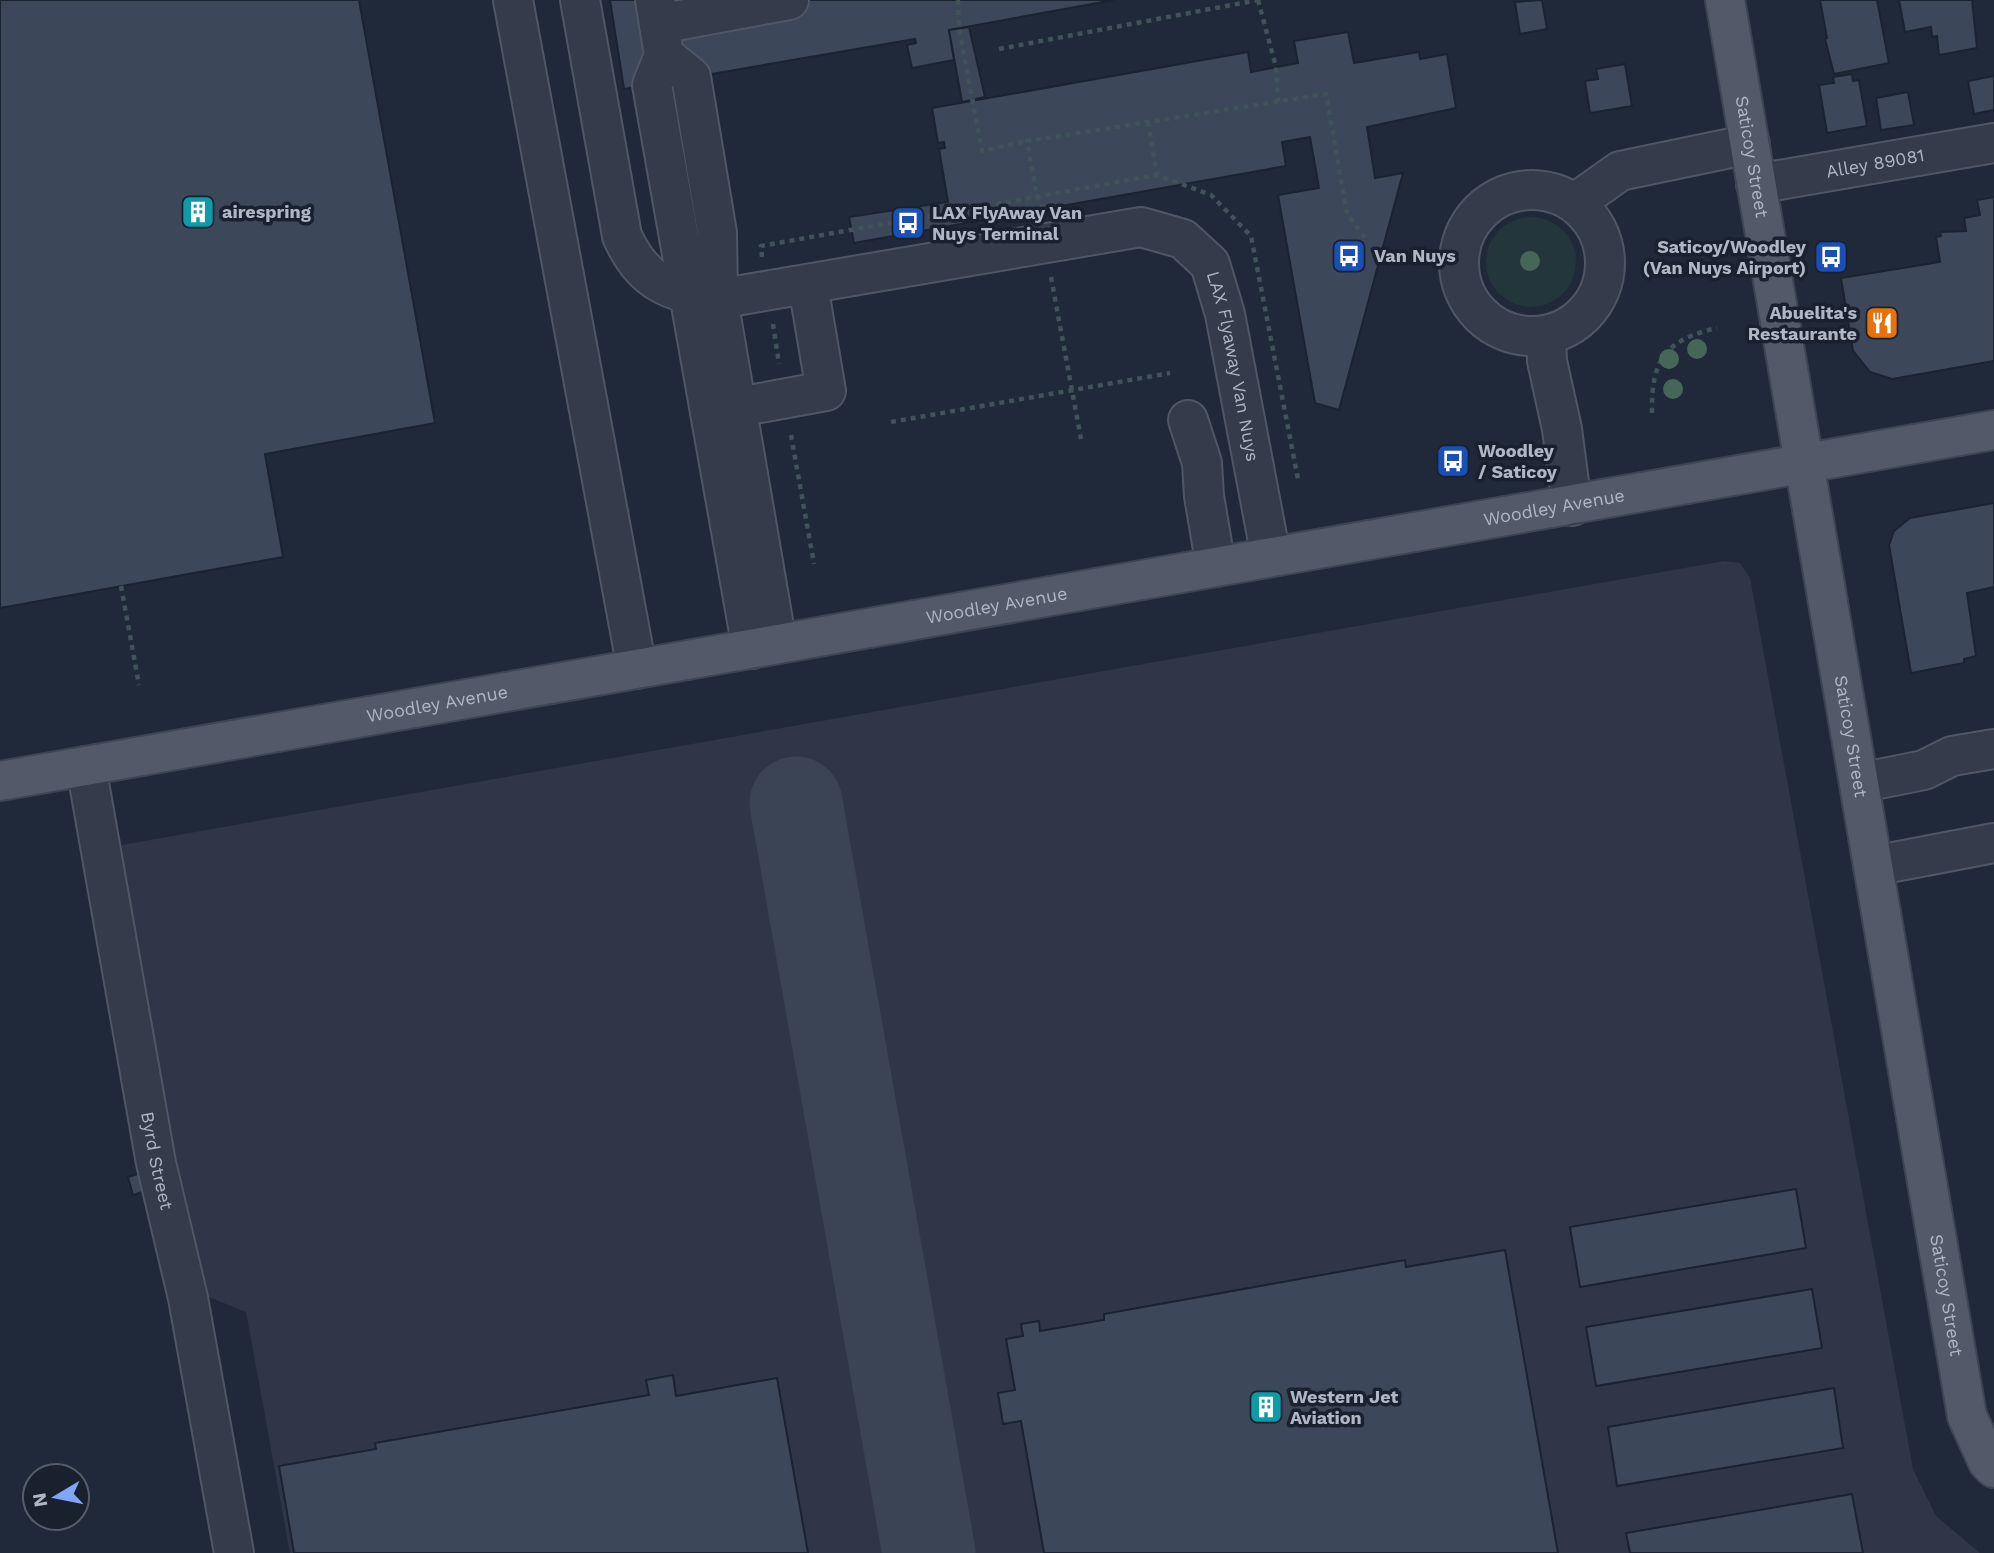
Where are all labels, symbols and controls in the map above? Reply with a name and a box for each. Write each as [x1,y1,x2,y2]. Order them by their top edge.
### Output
street label: Saticoy Street [1732,94,1773,220]
street label: Alley 89081 [1824,144,1926,182]
building icon: airespring [179,193,217,231]
place label: airespring [222,201,312,222]
place label: LAX FlyAway Van Nuys Terminal [932,202,1082,244]
bus stop icon: LAX FlyAway Van Nuys Terminal [889,204,927,242]
place label: Saticoy/Woodley (Van Nuys Airport) [1643,236,1807,278]
bus stop icon: Van Nuys [1330,237,1368,275]
bus stop icon: Saticoy/Woodley (Van Nuys Airport) [1812,238,1850,276]
place label: Van Nuys [1374,245,1456,266]
street label: LAX Flyaway Van Nuys [1203,269,1264,463]
place label: Abuelita's Restaurante [1748,302,1857,344]
restaurant icon: Abuelita's Restaurante [1863,304,1901,342]
place label: Woodley / Saticoy [1478,440,1558,482]
bus stop icon: Woodley / Saticoy [1434,442,1472,480]
street label: Woodley Avenue [1482,484,1626,530]
street label: Woodley Avenue [924,582,1069,628]
street label: Saticoy Street [1831,674,1872,799]
street label: Woodley Avenue [365,681,509,726]
street label: Byrd Street [137,1110,178,1212]
street label: Saticoy Street [1926,1233,1968,1358]
place label: Western Jet Aviation [1290,1386,1398,1428]
building icon: Western Jet Aviation [1247,1388,1285,1426]
north arrow [21,1462,91,1532]
text: N [27,1491,52,1509]

